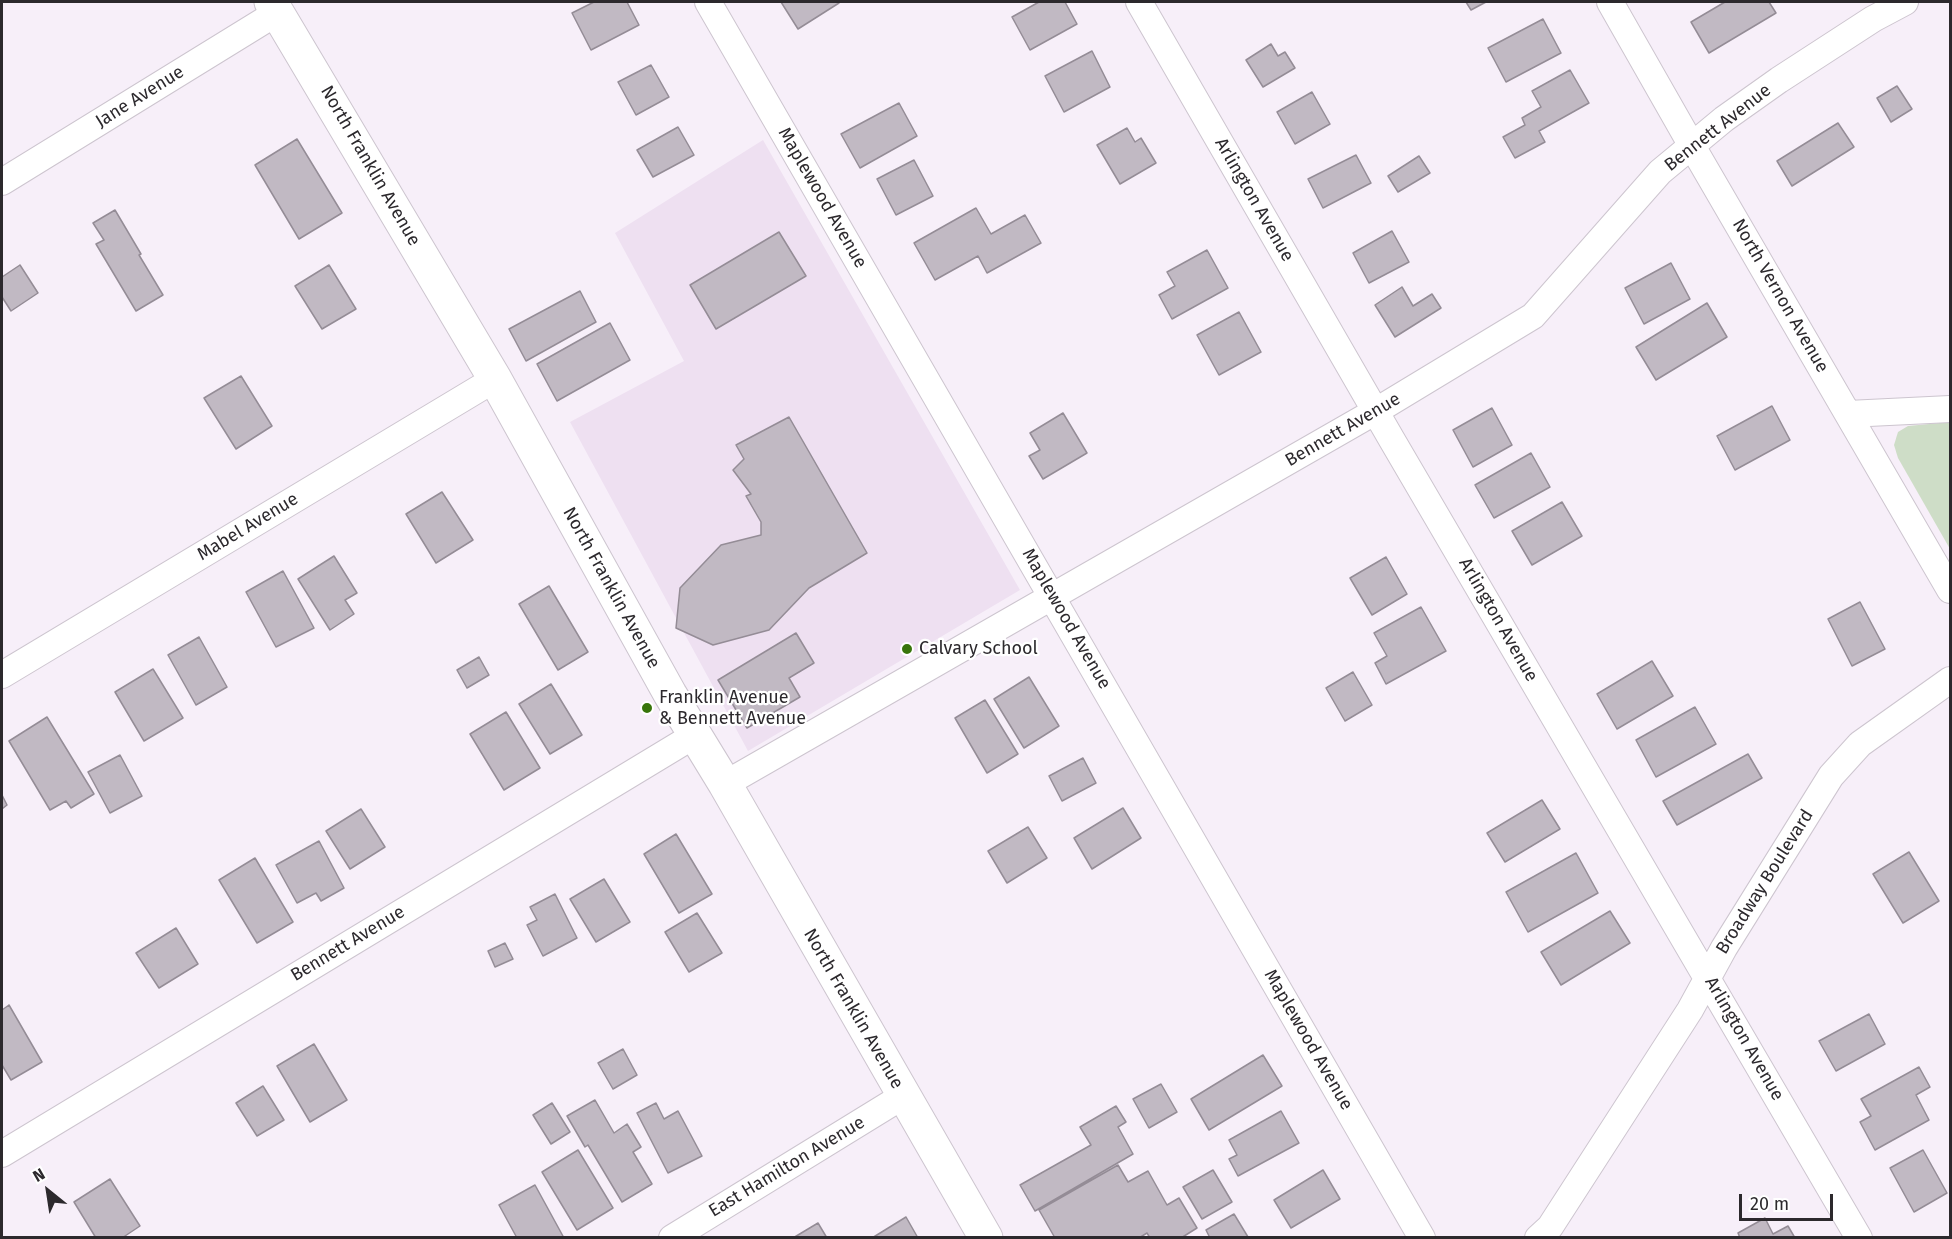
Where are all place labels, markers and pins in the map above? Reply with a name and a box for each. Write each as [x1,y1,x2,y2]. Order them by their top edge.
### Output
place label: Calvary School [919,638,1038,660]
marker: Calvary School [900,642,914,656]
place label: Franklin Avenue & Bennett Avenue [659,687,806,730]
marker: Franklin Avenue & Bennett Avenue [640,701,654,715]

